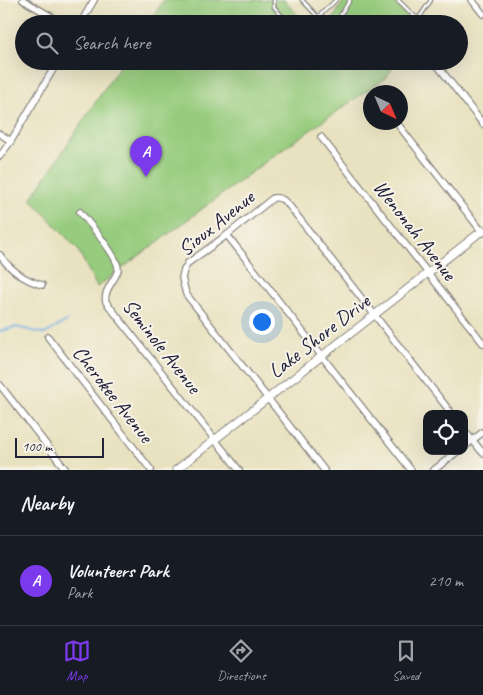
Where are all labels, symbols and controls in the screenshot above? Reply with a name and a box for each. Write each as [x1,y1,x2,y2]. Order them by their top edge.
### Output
search box [15,15,468,70]
icon: search [33,29,61,57]
text: Search here [73,31,150,55]
north arrow [363,85,408,130]
pin: A [130,136,162,177]
street label: Wenonah Avenue [368,175,463,286]
street label: Sioux Avenue [173,184,260,262]
street label: Lake Shore Drive [263,288,376,384]
street label: Seminole Avenue [117,294,208,400]
your location [249,309,275,335]
street label: Cherokee Avenue [67,340,160,449]
map controls [423,410,468,455]
button: locate [423,410,468,455]
scale bar [15,435,104,458]
text: 100 m [22,438,52,455]
text: Nearby [20,490,73,516]
text: Volunteers Park [67,559,169,583]
text: A [32,571,40,591]
text: 210 m [429,571,463,591]
text: Park [67,583,92,603]
tab: Map [63,637,91,684]
tab: Directions [217,637,266,684]
tab: Saved [392,637,420,684]

